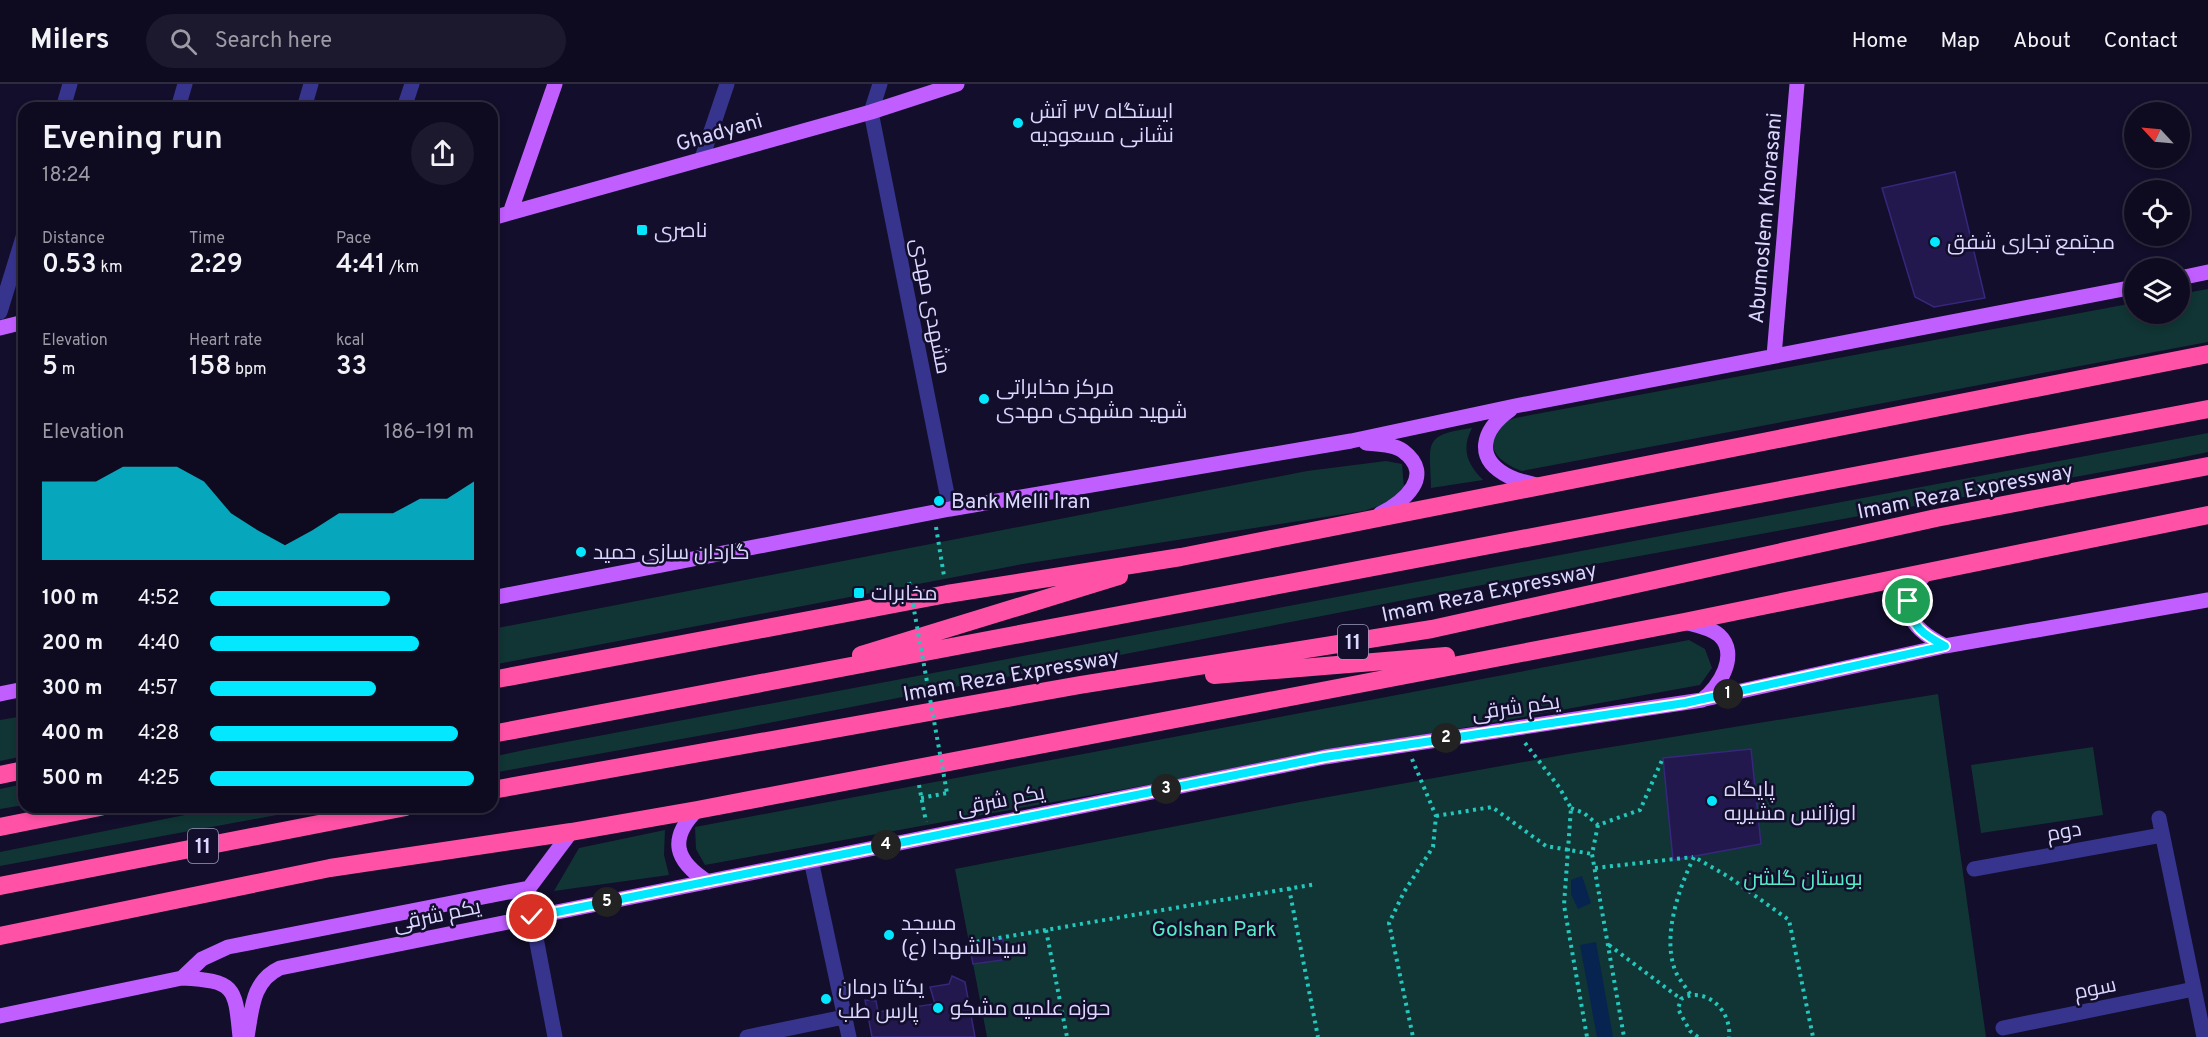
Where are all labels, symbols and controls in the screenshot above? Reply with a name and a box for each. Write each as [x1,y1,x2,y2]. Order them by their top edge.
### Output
search box [146,14,566,68]
text: Milers [30,23,110,59]
icon: search [167,25,200,58]
text: Search here [215,28,332,55]
text: Home [1852,28,1908,55]
text: Map [1941,28,1980,55]
text: About [2013,28,2071,55]
text: Contact [2104,28,2178,55]
place label: ایستگاه ۳۷ آتش نشانی مسعودیه [1030,99,1174,150]
north arrow [2124,102,2190,168]
map controls [2124,102,2190,324]
street label: Ghadyani [673,108,766,159]
street label: Abumoslem Khorasani [1744,111,1789,325]
marker: ایستگاه ۳۷ آتش نشانی مسعودیه [1011,116,1025,130]
text: Evening run [42,119,223,161]
button: share [411,122,474,185]
text: 18:24 [42,163,91,189]
button: locate [2124,180,2190,246]
place label: ناصری [654,218,707,245]
marker: ناصری [635,223,649,237]
text: Distance [42,229,105,249]
text: Time [189,229,225,249]
text: Pace [336,229,371,249]
place label: مجتمع تجاری شفق [1947,230,2115,257]
marker: مجتمع تجاری شفق [1928,235,1942,249]
street label: مشهدی مهدی [903,236,956,376]
text: 0.53 [42,249,97,282]
text: 2:29 [189,249,243,282]
text: 4:41 [336,249,385,282]
text: km [97,258,123,278]
text: /km [385,258,419,278]
button: layers [2124,258,2190,324]
text: Elevation [42,331,108,351]
text: Heart rate [189,331,262,351]
text: kcal [336,331,364,351]
text: 5 [42,351,58,384]
text: 158 [189,351,231,384]
text: 33 [336,351,367,384]
text: m [58,360,75,380]
text: bpm [231,360,267,380]
place label: مرکز مخابراتی شهید مشهدی مهدی [996,375,1187,426]
marker: مرکز مخابراتی شهید مشهدی مهدی [977,392,991,406]
text: Elevation [42,420,124,446]
text: 186–191 m [384,420,474,446]
street label: Imam Reza Expressway [1855,458,2076,527]
place label: Bank Melli Iran [951,489,1091,516]
marker: Bank Melli Iran [932,494,946,508]
place label: گاردان سازی حمید [593,540,750,567]
marker: گاردان سازی حمید [574,545,588,559]
street label: Imam Reza Expressway [1379,557,1599,629]
pin [1882,575,1933,626]
place label: مخابرات [871,581,938,608]
icon: arrive [1891,584,1924,617]
text: 100 m [42,586,99,612]
text: 4:52 [138,586,179,612]
marker: مخابرات [852,586,866,600]
road number: 11 [1338,625,1368,659]
text: 200 m [42,631,103,657]
text: 4:40 [138,631,180,657]
street label: Imam Reza Expressway [901,644,1122,709]
text: 300 m [42,676,103,702]
text: 4:57 [138,676,178,702]
pin: 1 [1713,679,1743,709]
text: 1 [1725,684,1731,704]
street label: یکم شرقی [1470,689,1562,728]
text: 400 m [42,721,104,747]
text: 4:28 [138,721,179,747]
pin: 2 [1431,723,1461,753]
text: 2 [1441,728,1451,748]
text: 500 m [42,766,103,792]
text: 4:25 [138,766,180,792]
pin: 3 [1151,774,1181,804]
place label: پایگاه اورژانس مشیریه [1724,777,1856,828]
text: 3 [1161,779,1171,799]
street label: یکم شرقی [955,780,1048,823]
marker: پایگاه اورژانس مشیریه [1705,794,1719,808]
street label: دوم [2045,816,2084,849]
road number: 11 [188,829,218,863]
pin: 4 [871,830,901,860]
text: 4 [881,835,891,855]
park label: بوستان گلشن [1743,866,1863,893]
pin: 5 [592,887,622,917]
pin [506,891,557,942]
text: 5 [602,892,612,912]
street label: یکم شرقی [391,894,484,939]
icon: check [515,900,548,933]
place label: مسجد سیدالشهدا (ع) [901,911,1027,962]
park label: Golshan Park [1152,917,1276,944]
marker: مسجد سیدالشهدا (ع) [882,928,896,942]
street label: سوم [2072,972,2119,1007]
place label: یکتا درمان پارس طب [838,975,924,1026]
marker: یکتا درمان پارس طب [819,992,833,1006]
place label: حوزه علمیه مشکو [950,996,1110,1023]
marker: حوزه علمیه مشکو [931,1001,945,1015]

